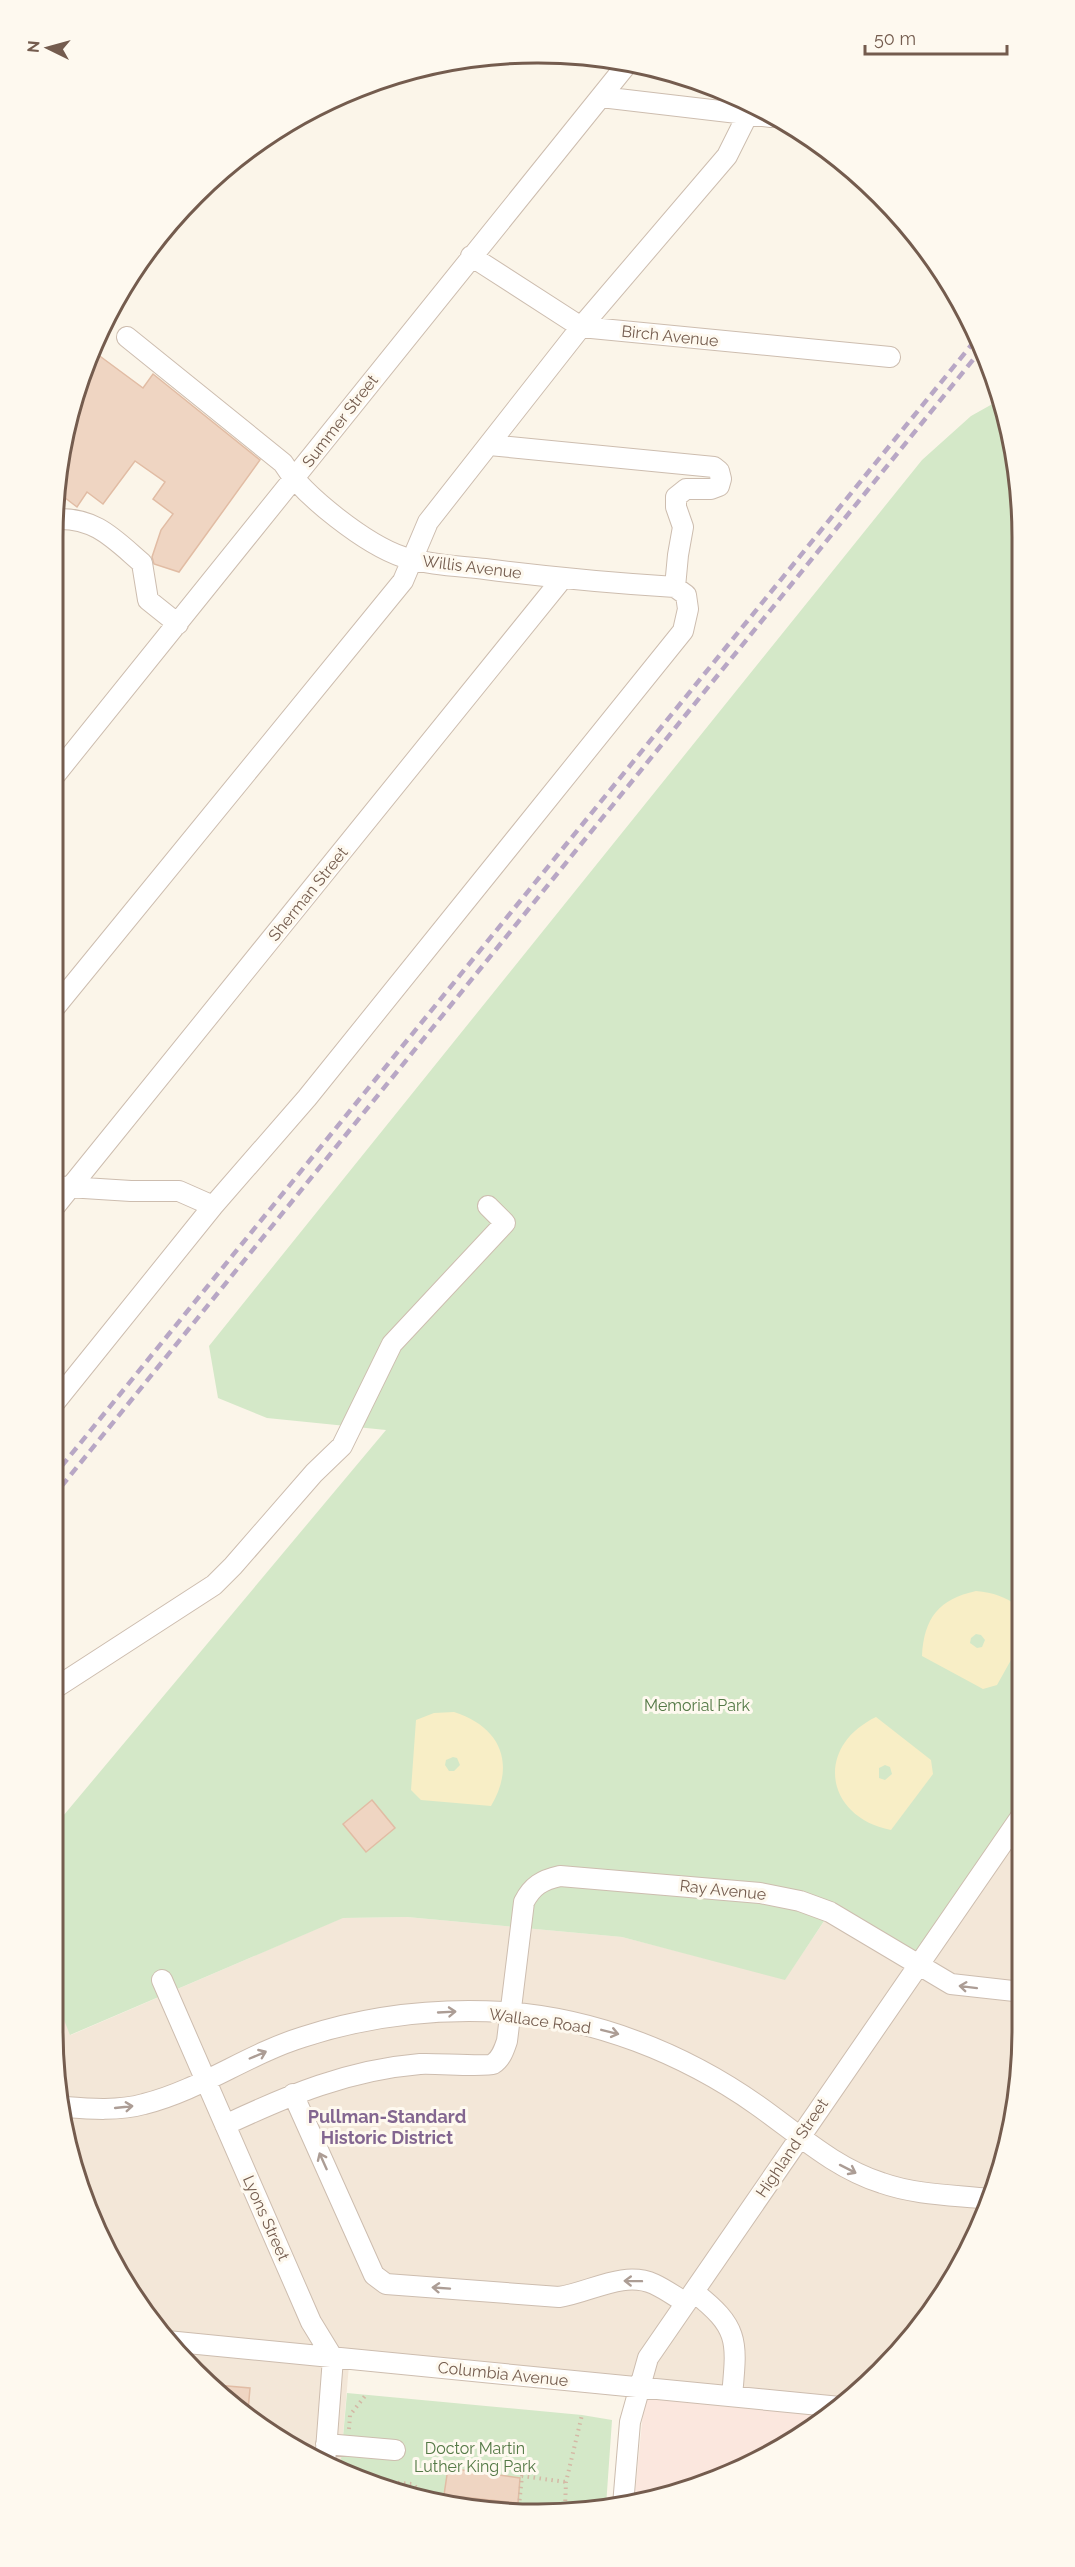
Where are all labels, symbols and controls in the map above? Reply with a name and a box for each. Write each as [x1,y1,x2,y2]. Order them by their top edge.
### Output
north arrow [18,18,78,78]
scale bar [865,18,1008,56]
text: 50 m [874,28,916,49]
text: N [24,40,44,54]
street label: Birch Avenue [621,321,719,351]
street label: Summer Street [298,371,382,471]
street label: Willis Avenue [421,551,523,583]
street label: Sherman Street [264,843,352,945]
park label: Memorial Park [644,1696,750,1715]
street label: Ray Avenue [679,1876,767,1904]
one-way arrow [959,1981,978,1992]
street label: Wallace Road [488,2004,592,2038]
one-way arrow [436,2007,456,2018]
one-way arrow [600,2027,619,2039]
one-way arrow [248,2048,266,2060]
street label: Highland Street [752,2094,832,2201]
one-way arrow [113,2101,133,2112]
district label: Pullman-Standard Historic District [308,2106,466,2148]
one-way arrow [317,2153,328,2171]
one-way arrow [839,2163,857,2175]
street label: Lyons Street [239,2172,294,2264]
one-way arrow [624,2275,644,2287]
one-way arrow [432,2282,452,2293]
street label: Columbia Avenue [437,2358,569,2390]
park label: Doctor Martin Luther King Park [414,2439,536,2476]

